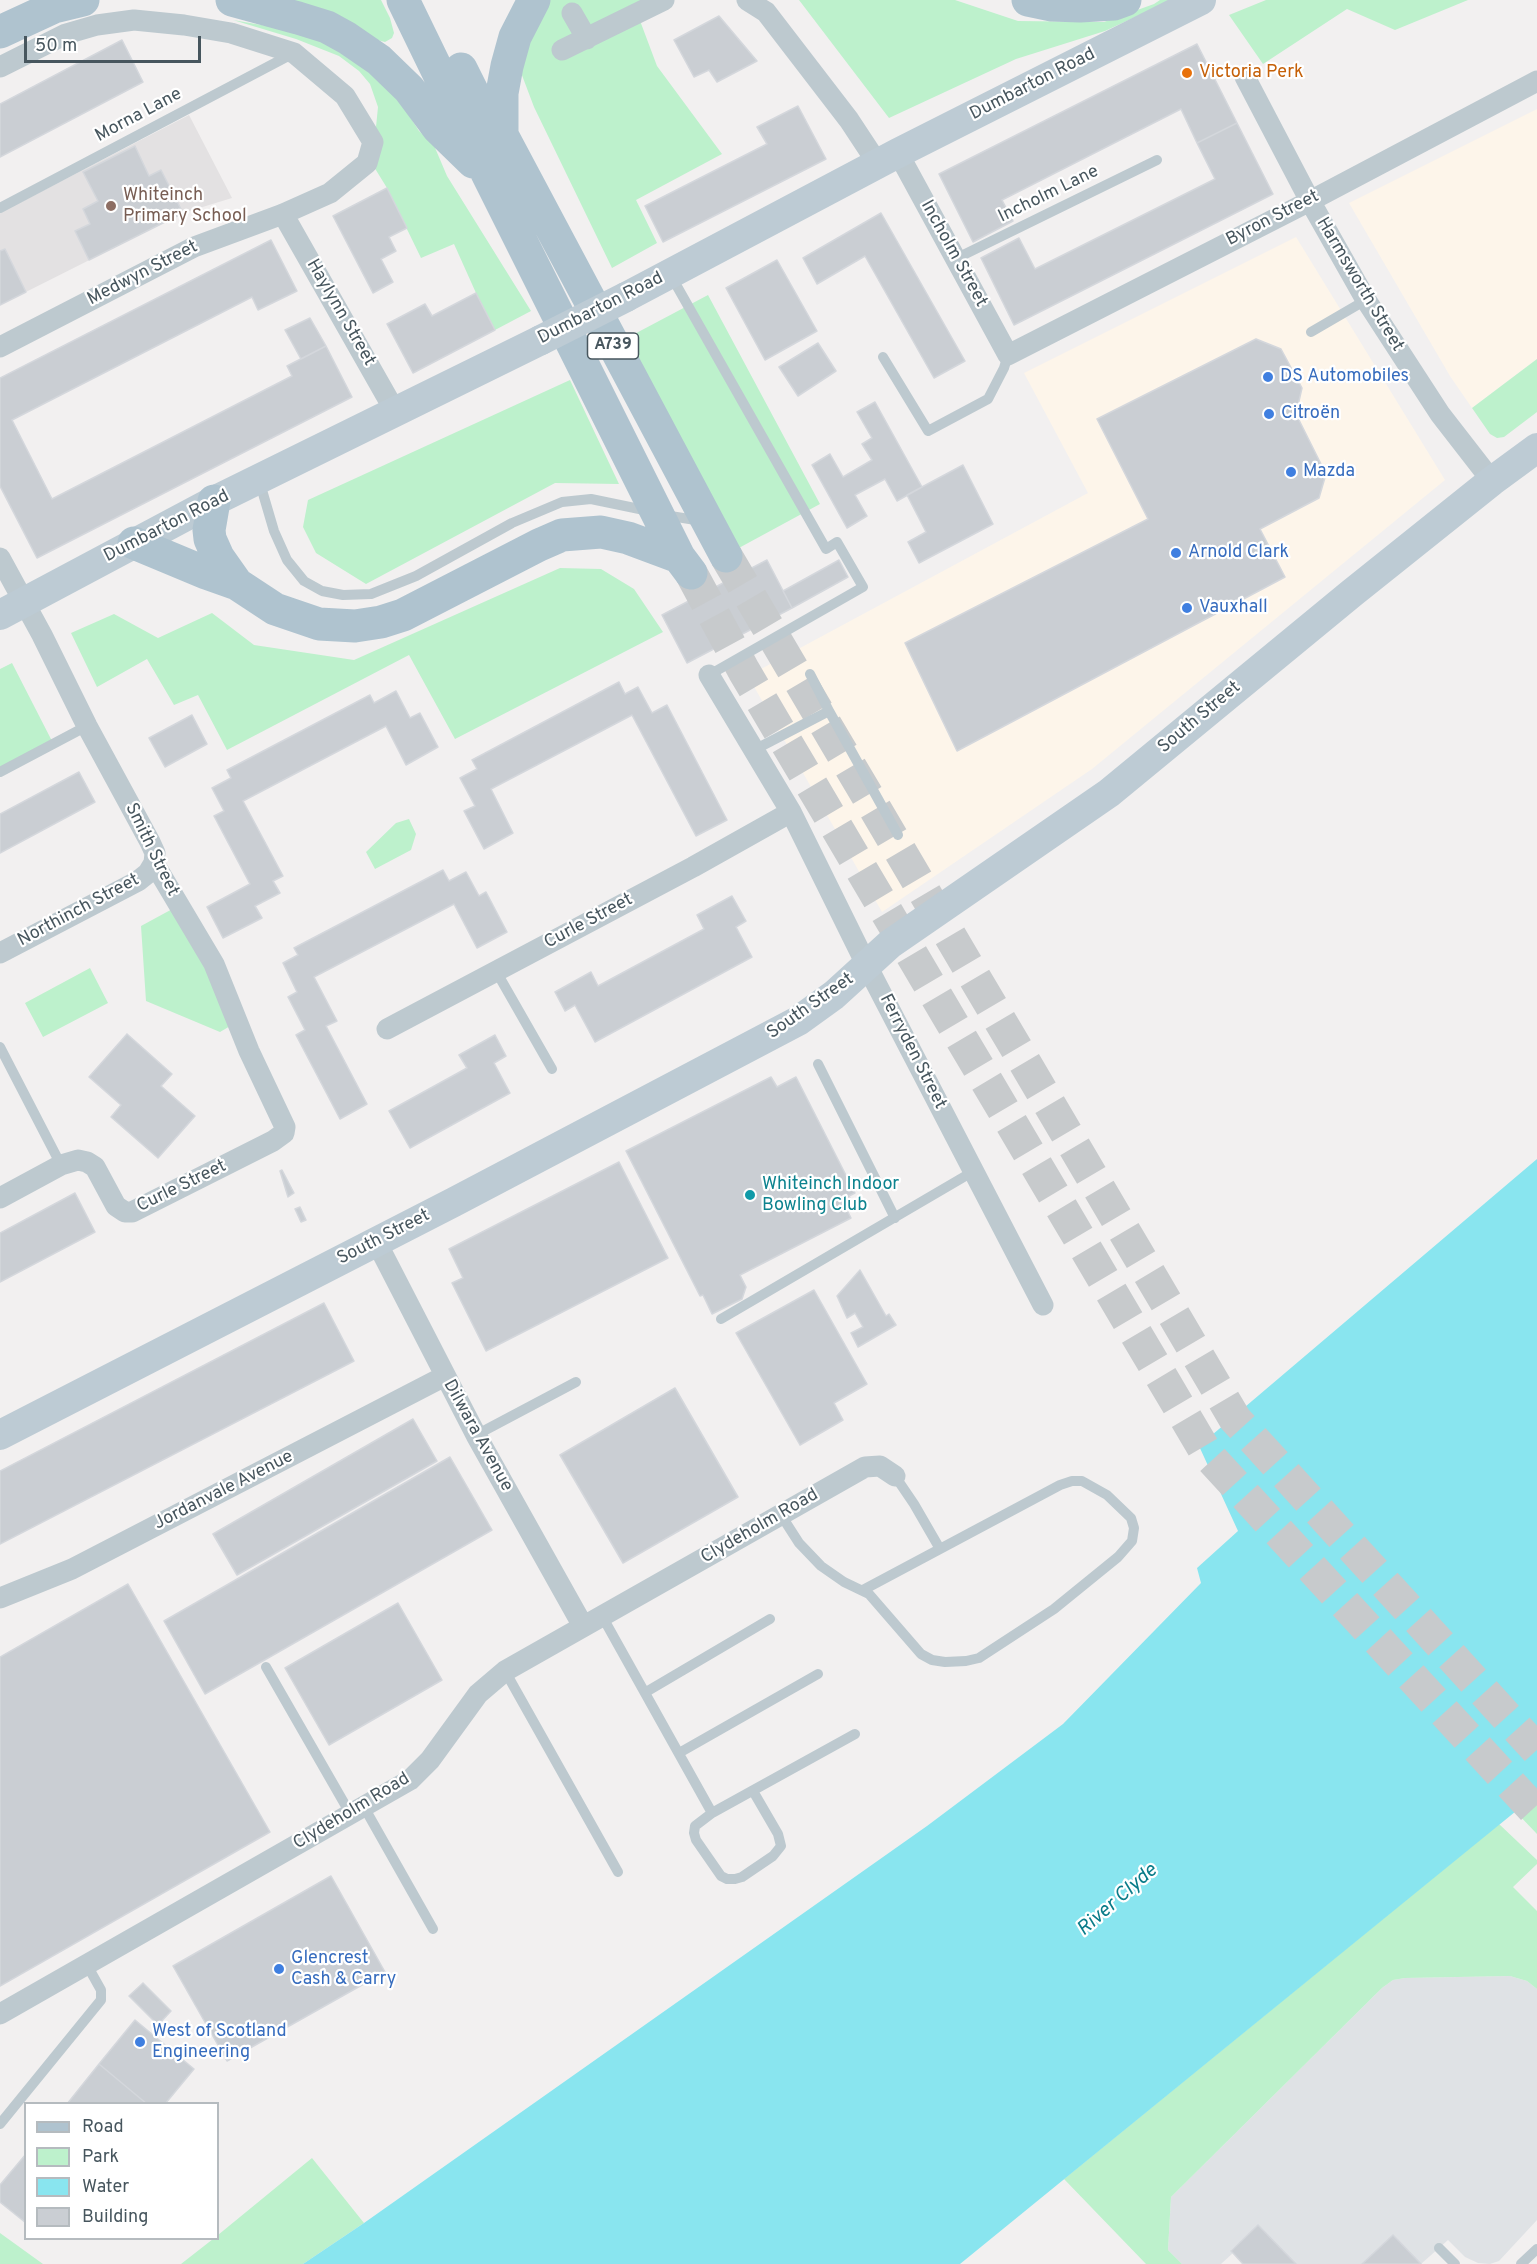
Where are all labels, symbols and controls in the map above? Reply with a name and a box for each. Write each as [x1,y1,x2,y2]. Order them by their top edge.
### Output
scale bar [27,24,204,62]
text: 50 m [35,35,77,58]
street label: Dumbarton Road [967,44,1099,126]
place label: Victoria Perk [1199,62,1304,84]
marker: Victoria Perk [1180,66,1194,80]
street label: Morna Lane [92,84,186,148]
street label: Incholm Lane [995,161,1103,229]
place label: Whiteinch Primary School [123,185,247,228]
street label: Byron Street [1223,186,1323,252]
street label: Incholm Street [915,197,991,311]
marker: Whiteinch Primary School [104,199,118,213]
street label: Harmsworth Street [1310,214,1408,356]
street label: Medwyn Street [84,237,202,311]
street label: Haylynn Street [301,256,379,370]
street label: Dumbarton Road [535,268,667,350]
road number: A739 [588,333,638,359]
place label: DS Automobiles [1280,366,1409,388]
marker: DS Automobiles [1261,370,1275,384]
place label: Citroën [1281,403,1340,425]
marker: Citroën [1262,407,1276,421]
place label: Mazda [1303,461,1355,483]
marker: Mazda [1284,465,1298,479]
street label: Dumbarton Road [101,486,233,568]
place label: Arnold Clark [1188,542,1289,564]
marker: Arnold Clark [1169,546,1183,560]
place label: Vauxhall [1199,597,1268,619]
marker: Vauxhall [1180,601,1194,615]
street label: South Street [1154,677,1246,759]
street label: Smith Street [119,800,183,900]
street label: Northinch Street [15,870,143,952]
street label: Curle Street [541,890,637,954]
street label: South Street [763,969,859,1045]
street label: Ferryden Street [874,991,950,1113]
street label: Curle Street [134,1156,230,1218]
place label: Whiteinch Indoor Bowling Club [762,1174,899,1216]
marker: Whiteinch Indoor Bowling Club [743,1188,757,1202]
street label: South Street [334,1205,434,1271]
street label: Dilwara Avenue [437,1376,517,1496]
street label: Jordanvale Avenue [151,1447,297,1535]
street label: Clydeholm Road [697,1485,823,1569]
street label: Clydeholm Road [290,1769,414,1855]
water label: River Clyde [1073,1860,1163,1942]
place label: Glencrest Cash & Carry [291,1948,396,1990]
marker: Glencrest Cash & Carry [272,1962,286,1976]
place label: West of Scotland Engineering [152,2021,287,2064]
marker: West of Scotland Engineering [133,2035,147,2049]
legend [24,2102,219,2240]
text: Road [82,2116,124,2139]
text: Park [82,2146,119,2169]
text: Water [82,2176,129,2199]
text: Building [82,2206,148,2229]

